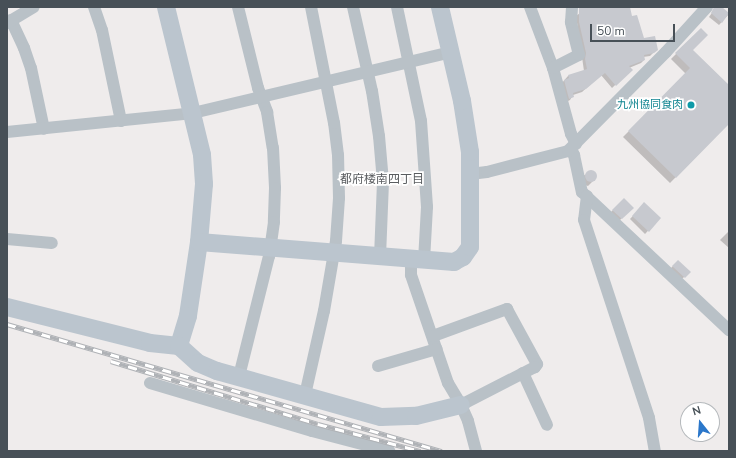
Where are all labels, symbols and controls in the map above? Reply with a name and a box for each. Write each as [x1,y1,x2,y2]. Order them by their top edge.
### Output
scale bar [592,16,677,42]
text: 50 m [597,23,625,39]
place label: 九州協同食肉 [617,98,683,112]
marker: 九州協同食肉 [686,100,696,110]
district label: 都府楼南四丁目 [340,173,424,187]
north arrow [680,402,720,442]
text: N [691,403,703,419]

